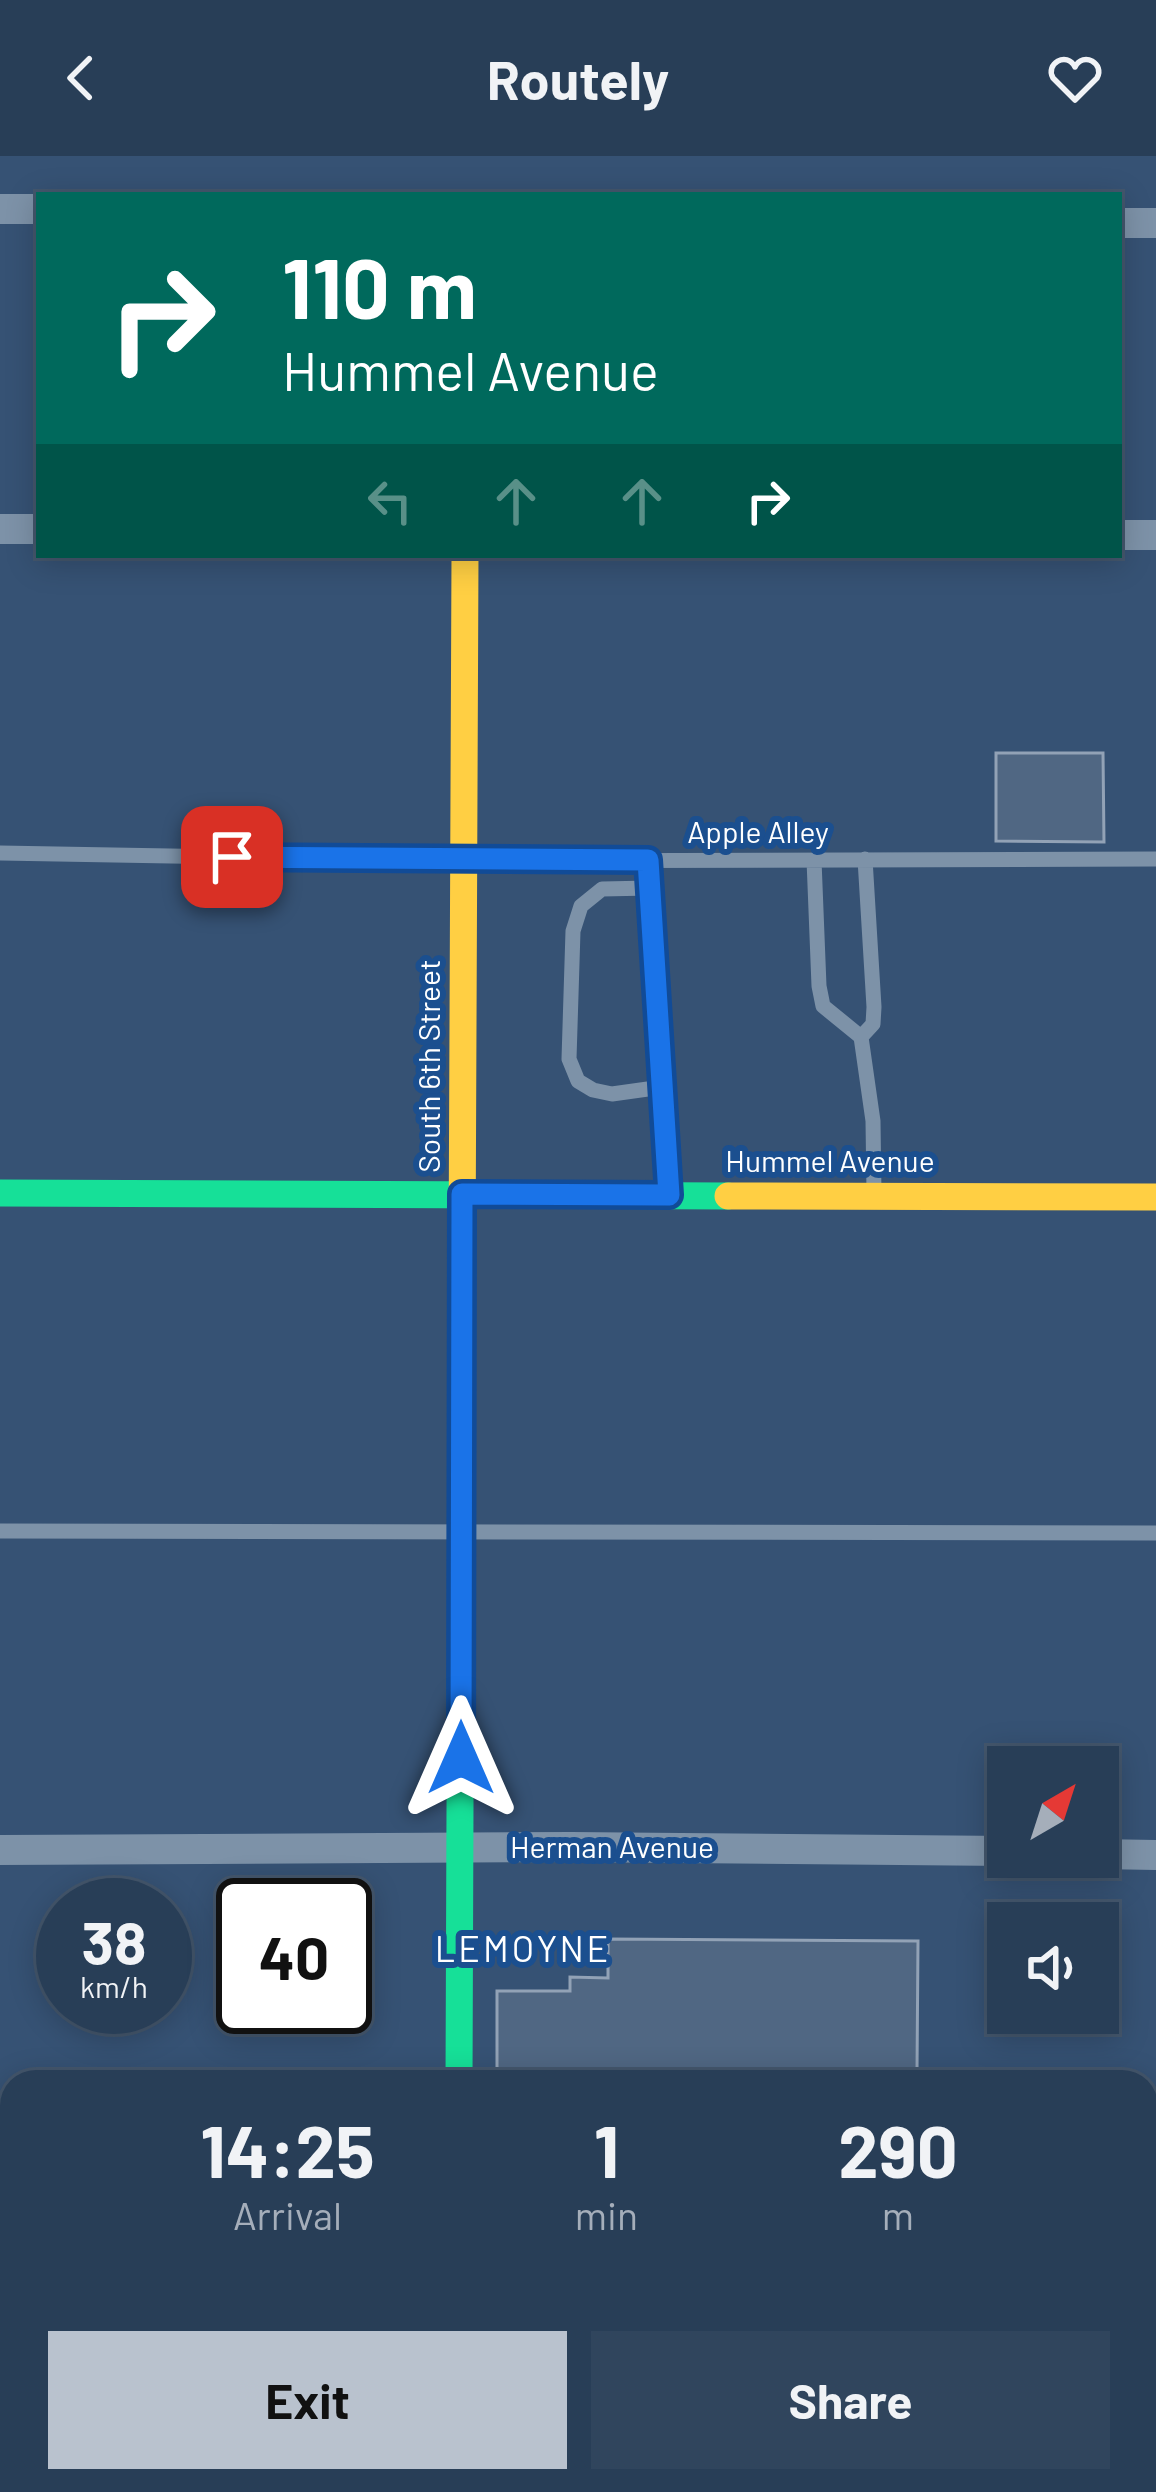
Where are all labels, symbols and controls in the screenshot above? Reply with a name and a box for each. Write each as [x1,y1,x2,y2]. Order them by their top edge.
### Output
icon: back [48,45,114,111]
icon: heart [1042,45,1108,111]
text: Routely [487,46,669,111]
text: 110 m [282,235,477,336]
icon: right [84,240,240,396]
text: Hummel Avenue [282,337,659,402]
icon: left [357,468,423,534]
icon: ahead [483,468,549,534]
icon: ahead [609,468,675,534]
icon: right [735,468,801,534]
pin [181,806,283,908]
street label: Apple Alley [687,813,829,849]
icon: arrive [199,824,265,890]
street label: South 6th Street [410,959,446,1173]
street label: Hummel Avenue [725,1142,935,1178]
position arrow [398,1695,524,1821]
north arrow [987,1746,1119,1878]
map controls [987,1746,1119,2034]
street label: Herman Avenue [510,1828,714,1864]
speed limit sign: 40 [216,1878,372,2034]
button: sound [987,1902,1119,2034]
text: 38 [82,1905,146,1977]
district label: LEMOYNE [435,1926,611,1969]
text: km/h [80,1968,148,2004]
text: 14:25 [200,2106,375,2192]
text: 1 [594,2106,619,2192]
text: 290 [838,2106,958,2192]
text: Arrival [233,2191,342,2238]
text: min [575,2191,638,2238]
text: m [882,2191,914,2238]
button: Exit [48,2331,567,2469]
button: Share [591,2331,1110,2469]

